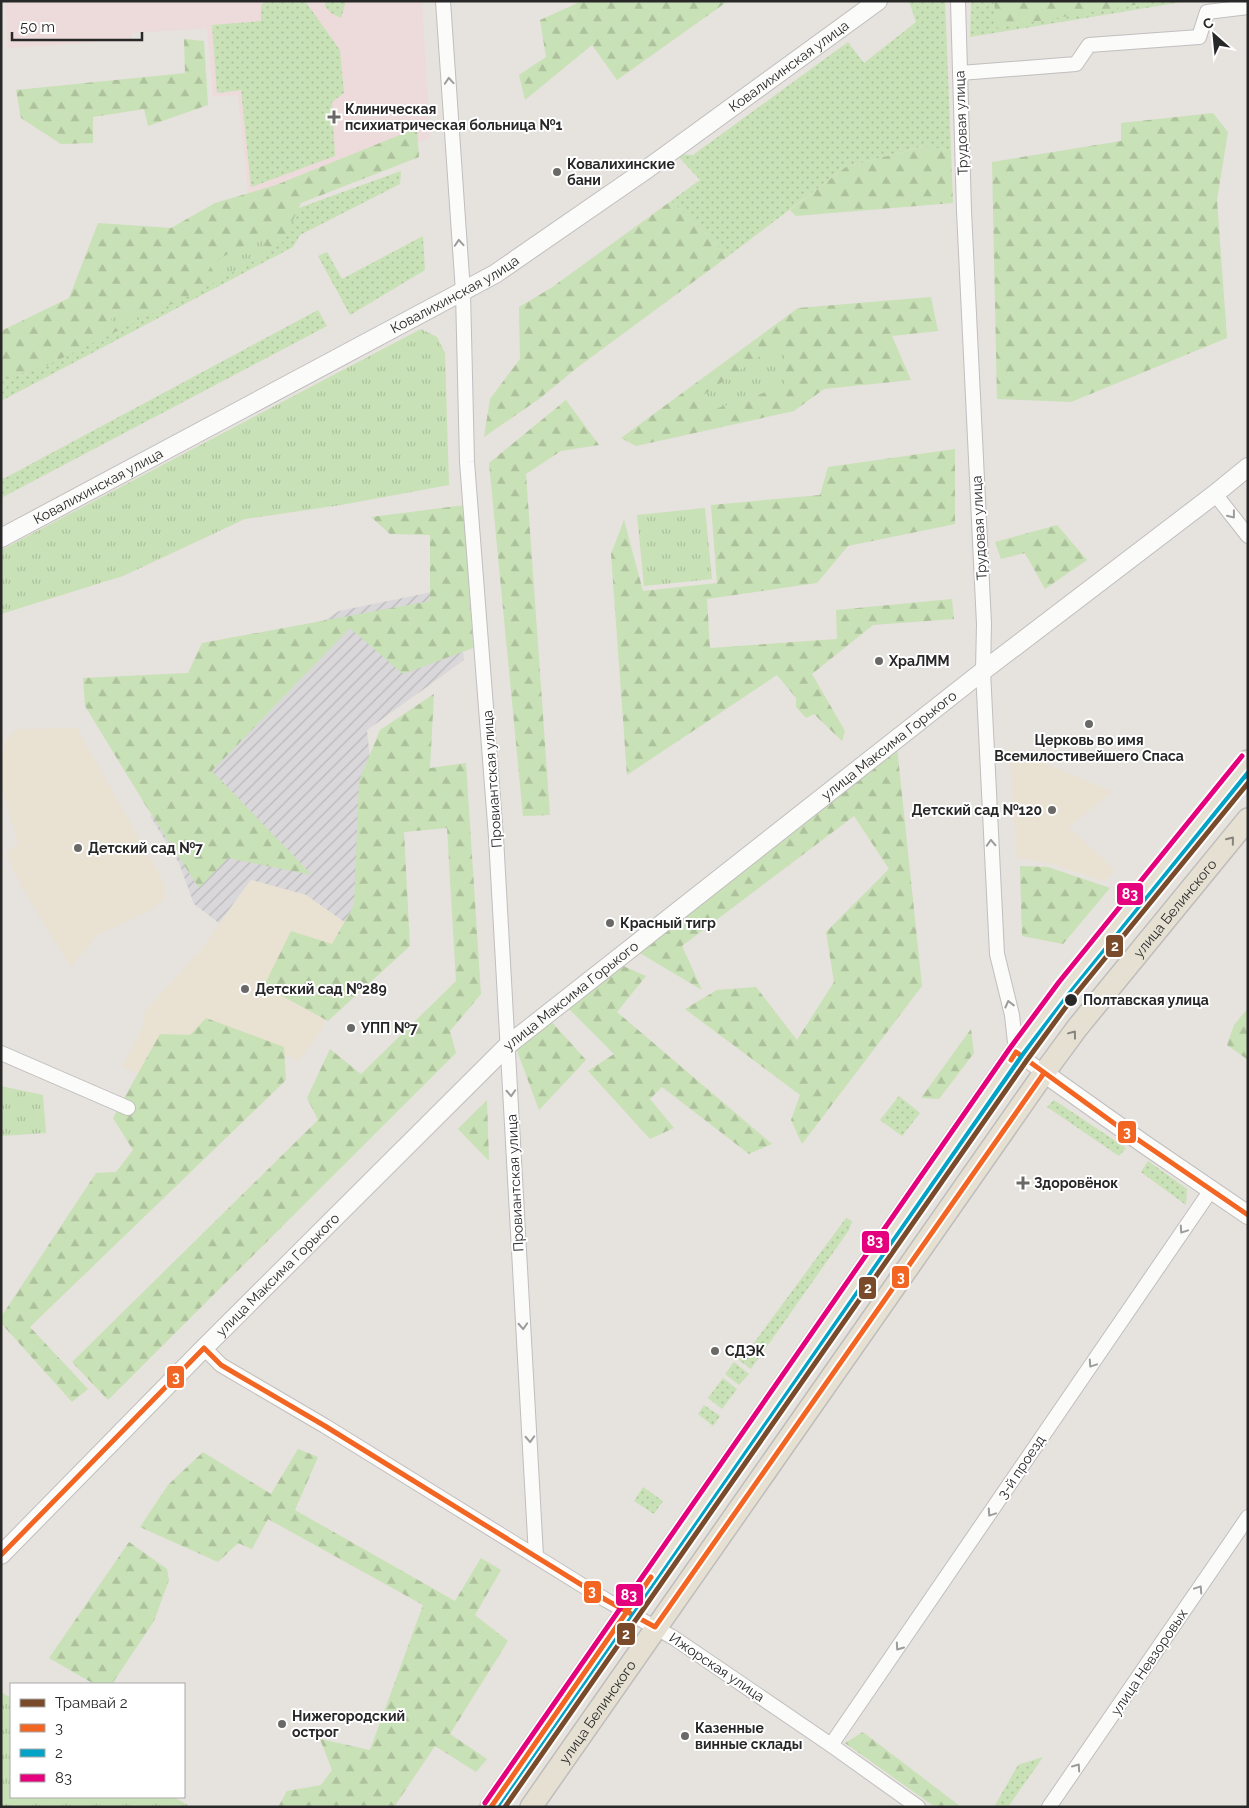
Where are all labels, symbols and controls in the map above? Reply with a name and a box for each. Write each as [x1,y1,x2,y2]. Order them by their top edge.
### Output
scale bar [12,10,142,42]
north arrow [1189,10,1239,60]
text: С [1200,14,1216,33]
street label: Ковалихинская улица [726,17,852,115]
text: 50 m [20,18,55,36]
street label: Трудовая улица [951,70,971,176]
one-way arrow [443,77,454,85]
place label: Клиническая психиатрическая больница №1 [345,101,562,133]
marker: Клиническая психиатрическая больница №1 [327,110,341,124]
place label: Ковалихинские бани [567,156,675,188]
marker: Ковалихинские бани [551,166,563,178]
one-way arrow [454,239,465,247]
street label: Ковалихинская улица [388,252,522,336]
street label: Ковалихинская улица [31,445,166,527]
street label: Трудовая улица [968,475,990,581]
one-way arrow [1226,509,1235,518]
place label: ХраЛММ [888,653,950,669]
marker: ХраЛММ [873,655,885,667]
street label: улица Максима Горького [818,687,960,803]
street label: Провиантская улица [479,710,505,848]
marker: Церковь во имя Всемилостивейшего Спаса [1083,718,1095,730]
place label: Церковь во имя Всемилостивейшего Спаса [994,732,1184,764]
place label: Детский сад №120 [911,802,1042,818]
marker: Детский сад №120 [1046,804,1058,816]
one-way arrow [1225,836,1234,845]
one-way arrow [986,839,997,847]
place label: Детский сад №7 [88,840,203,856]
marker: Детский сад №7 [72,842,84,854]
street label: улица Белинского [1130,856,1220,961]
line badge: 83 [1116,882,1144,906]
text: 83 [1122,886,1138,902]
place label: Красный тигр [620,915,716,931]
marker: Красный тигр [604,917,616,929]
line badge: 2 [1105,934,1124,958]
street label: улица Максима Горького [500,938,641,1053]
text: 2 [1111,938,1119,954]
place label: Детский сад №289 [255,981,387,997]
marker: Детский сад №289 [239,983,251,995]
marker: Полтавская улица [1063,992,1079,1008]
place label: Полтавская улица [1083,992,1209,1008]
one-way arrow [1004,999,1015,1008]
place label: УПП №7 [360,1020,418,1036]
marker: УПП №7 [345,1022,357,1034]
one-way arrow [1067,1030,1076,1040]
one-way arrow [505,1090,516,1098]
street label: Провиантская улица [503,1114,527,1252]
line badge: 3 [1117,1120,1137,1144]
text: 3 [1123,1124,1131,1140]
place label: Здоровёнок [1034,1175,1118,1191]
marker: Здоровёнок [1016,1176,1030,1190]
street label: улица Максима Горького [213,1210,343,1339]
one-way arrow [1180,1225,1190,1234]
line badge: 83 [861,1230,890,1254]
text: 83 [867,1233,883,1249]
line badge: 3 [891,1265,910,1289]
text: 3 [897,1269,905,1285]
line badge: 2 [858,1276,877,1300]
text: 2 [864,1280,872,1296]
one-way arrow [518,1323,529,1331]
place label: СДЭК [725,1343,766,1359]
marker: СДЭК [709,1345,721,1357]
one-way arrow [1089,1358,1098,1368]
line badge: 3 [166,1365,185,1389]
text: 3 [172,1369,180,1385]
street label: 3-й проезд [994,1432,1048,1502]
one-way arrow [524,1435,535,1443]
one-way arrow [987,1508,997,1517]
line badge: 3 [583,1580,602,1604]
text: 3 [588,1583,596,1599]
line badge: 83 [615,1583,644,1607]
one-way arrow [1192,1585,1202,1594]
text: 83 [621,1587,637,1603]
street label: улица Невзоровых [1107,1606,1191,1718]
line badge: 2 [616,1622,636,1646]
text: 2 [622,1626,630,1642]
street label: Ижорская улица [666,1629,768,1705]
one-way arrow [896,1641,905,1651]
street label: улица Белинского [556,1657,639,1767]
legend [10,1683,185,1798]
text: Трамвай 2 [55,1694,128,1712]
place label: Нижегородский острог [292,1708,405,1740]
marker: Нижегородский острог [276,1718,288,1730]
text: 3 [55,1719,63,1737]
place label: Казенные винные склады [695,1720,803,1752]
marker: Казенные винные склады [679,1730,691,1742]
text: 2 [55,1744,63,1762]
one-way arrow [1071,1763,1080,1772]
text: 83 [55,1769,72,1787]

